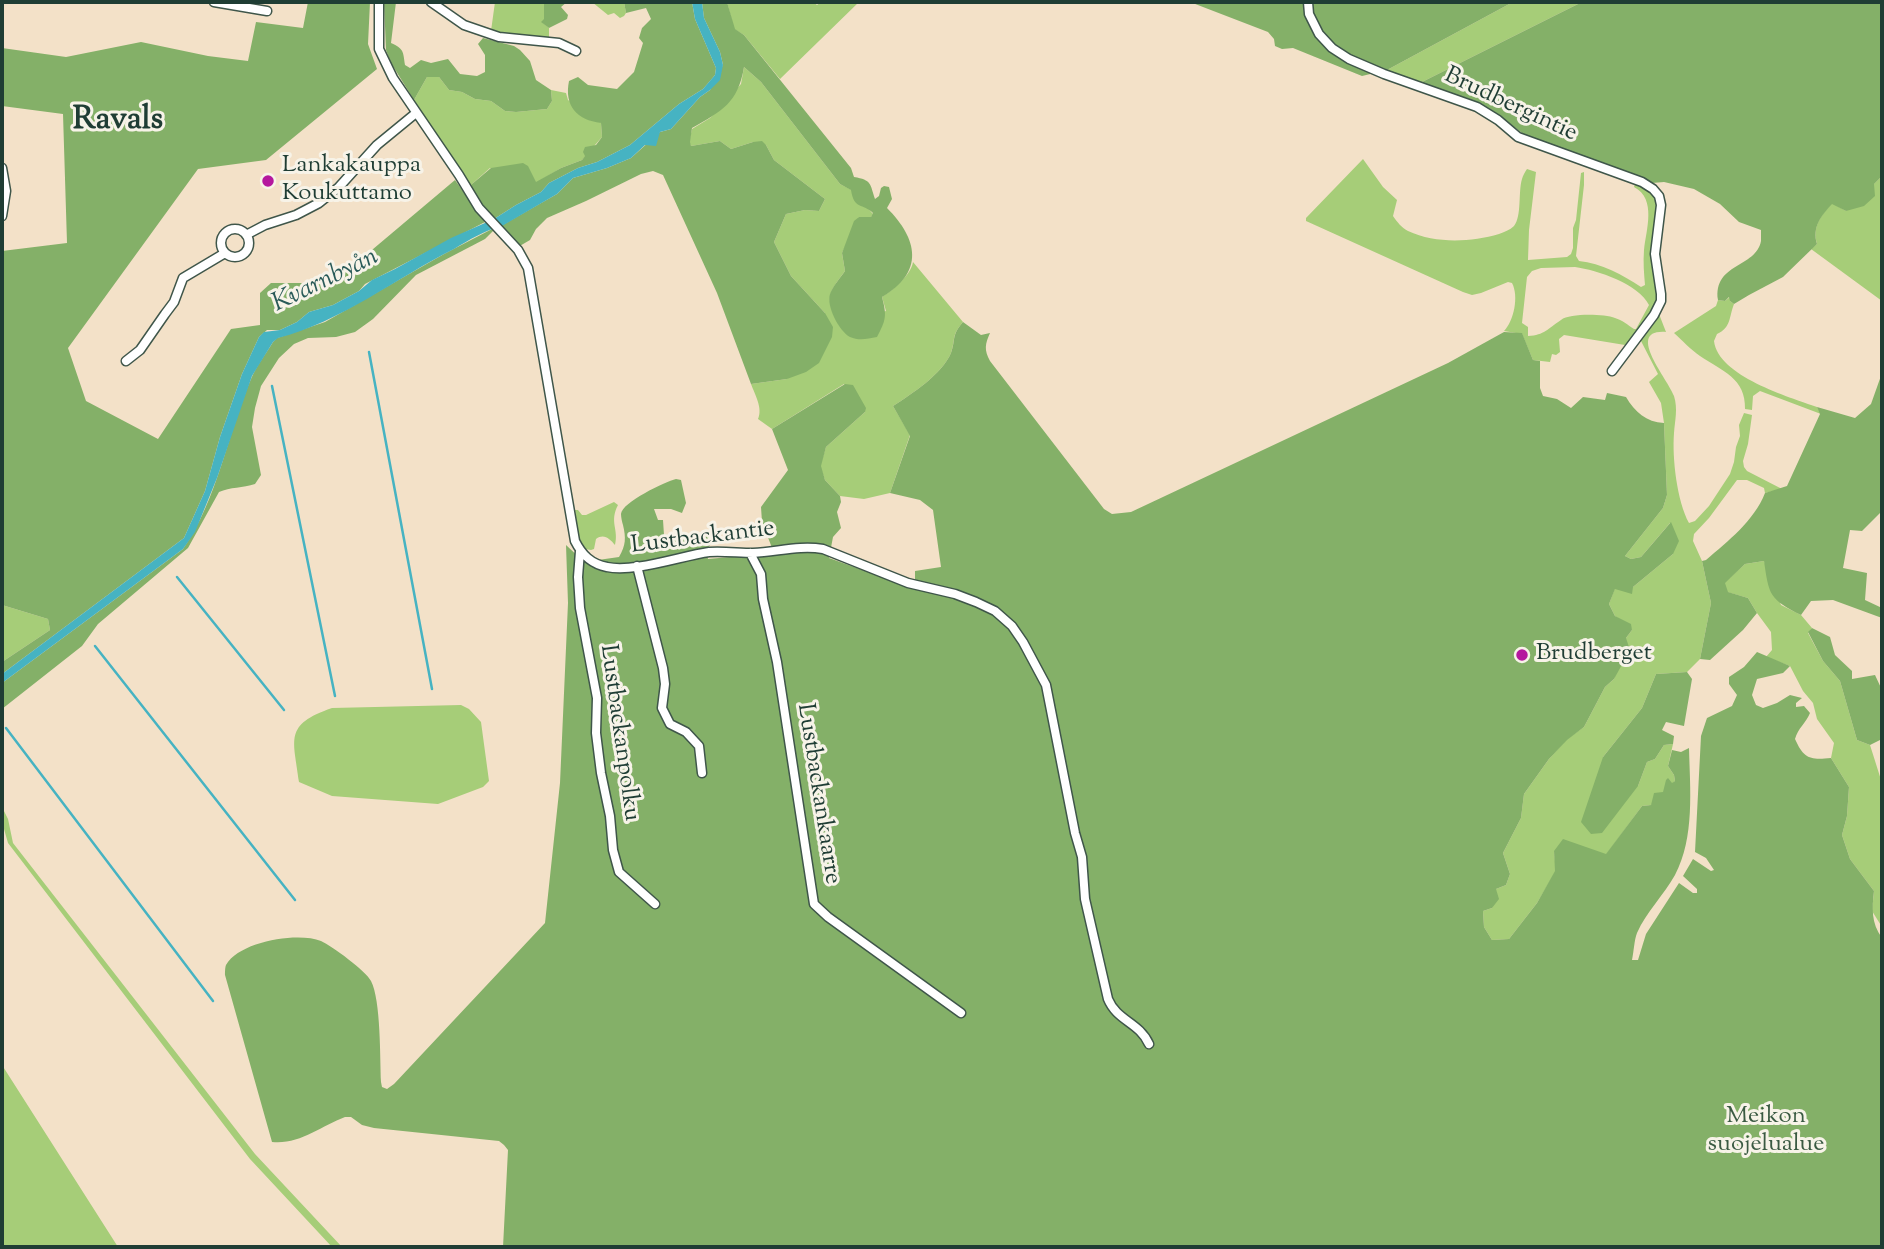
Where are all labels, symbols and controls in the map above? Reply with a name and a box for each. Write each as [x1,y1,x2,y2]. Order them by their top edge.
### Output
street label: Brudbergintie [1439,63,1581,149]
district label: Ravals [73,104,163,142]
place label: Lankakauppa Koukuttamo [282,153,421,209]
marker: Lankakauppa Koukuttamo [260,173,276,189]
water label: Kvarnbyån [268,243,384,321]
street label: Lustbackantie [630,516,776,562]
place label: Brudberget [1536,641,1652,669]
street label: Lustbackanpolku [591,643,645,823]
marker: Brudberget [1514,647,1530,663]
street label: Lustbackankaarre [788,702,846,886]
park label: Meikon suojelualue [1708,1104,1824,1160]

